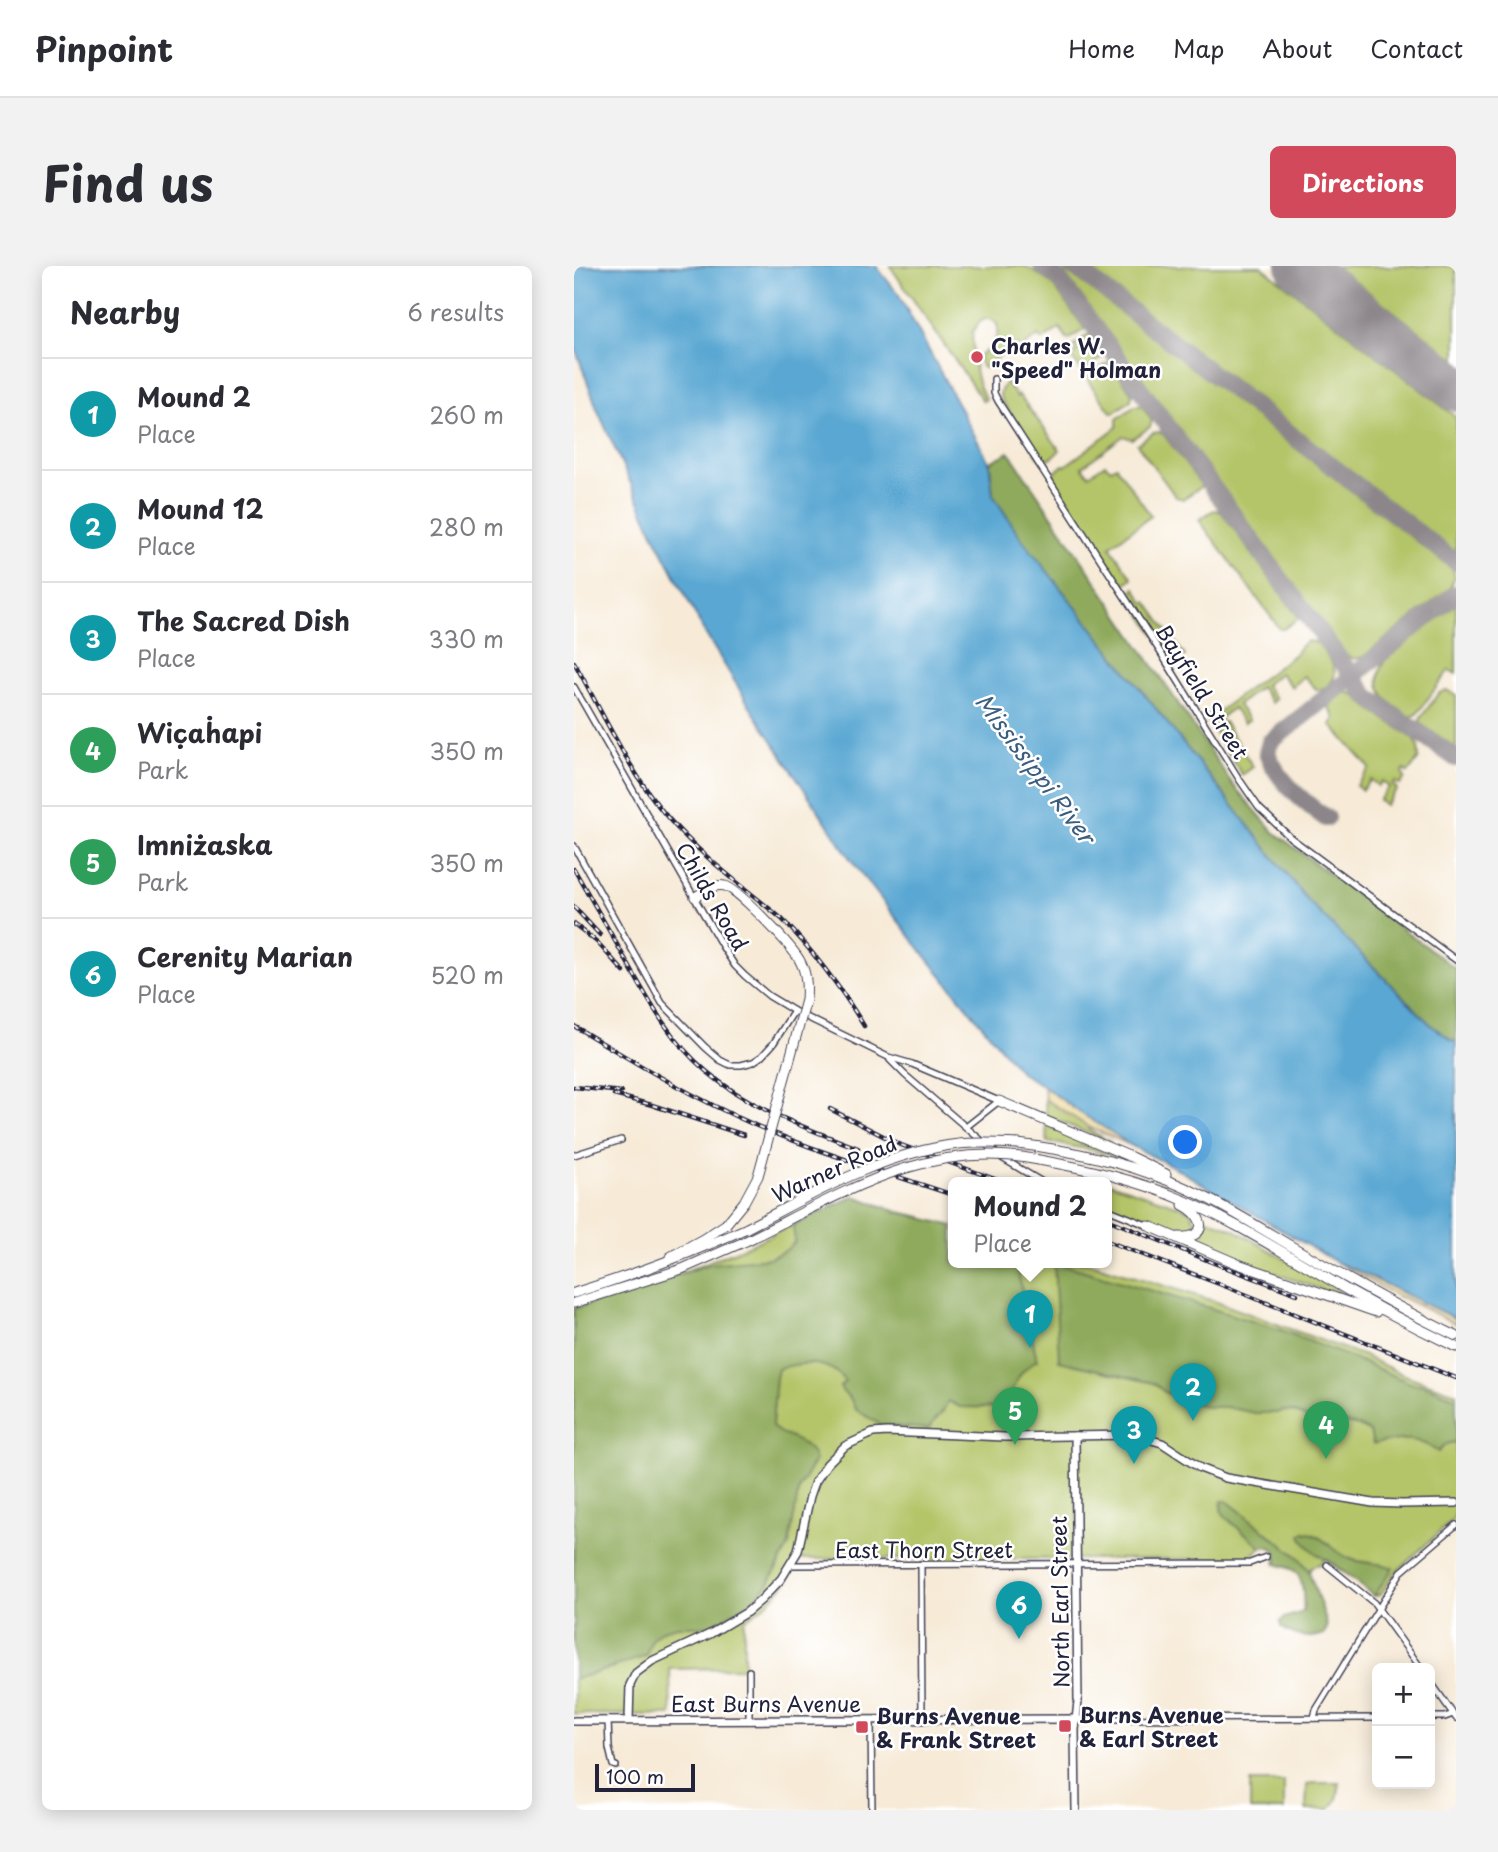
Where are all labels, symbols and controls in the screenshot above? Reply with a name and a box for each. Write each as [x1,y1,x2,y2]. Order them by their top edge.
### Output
text: Pinpoint [35,23,173,73]
text: Home [1068,30,1135,66]
text: Map [1173,30,1224,66]
text: About [1262,30,1332,66]
text: Contact [1370,30,1463,66]
text: Find us [42,145,213,219]
button: Directions [1270,146,1456,218]
text: Nearby [70,289,180,334]
text: 6 results [408,294,504,329]
place label: Charles W. "Speed" Holman [991,329,1161,385]
marker: Charles W. "Speed" Holman [969,349,985,365]
text: Mound 2 [137,377,251,416]
text: 1 [88,397,99,432]
text: 260 m [429,397,504,432]
text: Place [137,416,196,451]
text: Mound 12 [137,489,263,528]
text: 2 [85,509,101,544]
text: 280 m [429,509,504,544]
text: Place [137,528,196,563]
text: The Sacred Dish [137,601,350,640]
street label: Bayfield Street [1149,617,1257,765]
text: 3 [85,621,101,656]
text: 330 m [428,621,504,656]
text: Place [137,640,196,675]
water label: Mississippi River [968,685,1106,853]
text: Wic̣aḣapi [137,713,262,752]
text: 4 [85,733,101,768]
text: 350 m [429,733,504,768]
text: Park [137,752,188,787]
text: Imniżaska [137,825,273,864]
street label: Childs Road [669,836,757,956]
text: 5 [86,845,100,880]
text: 350 m [429,845,504,880]
text: Park [137,864,188,899]
text: Cerenity Marian [137,937,353,976]
text: 6 [85,957,101,992]
text: 520 m [431,957,504,992]
text: Place [137,976,196,1011]
your location [1168,1125,1202,1159]
street label: Warner Road [766,1126,902,1210]
popup [948,1177,1112,1268]
text: Mound 2 [973,1186,1087,1225]
text: Place [973,1225,1032,1260]
pin: 1 [1007,1290,1053,1348]
pin: 2 [1170,1363,1216,1421]
pin: 5 [992,1387,1038,1445]
pin: 4 [1303,1401,1349,1459]
pin: 3 [1111,1406,1157,1464]
street label: North Earl Street [1042,1516,1076,1688]
street label: East Thorn Street [835,1533,1013,1565]
pin: 6 [996,1581,1042,1639]
map controls [1372,1663,1435,1789]
button: + [1372,1663,1435,1726]
street label: East Burns Avenue [671,1687,861,1719]
place label: Burns Avenue & Earl Street [1079,1698,1224,1754]
place label: Burns Avenue & Frank Street [876,1699,1036,1755]
marker: Burns Avenue & Earl Street [1057,1718,1073,1734]
marker: Burns Avenue & Frank Street [854,1719,870,1735]
button: − [1372,1726,1435,1789]
scale bar [595,1761,695,1793]
text: 100 m [606,1762,664,1790]

